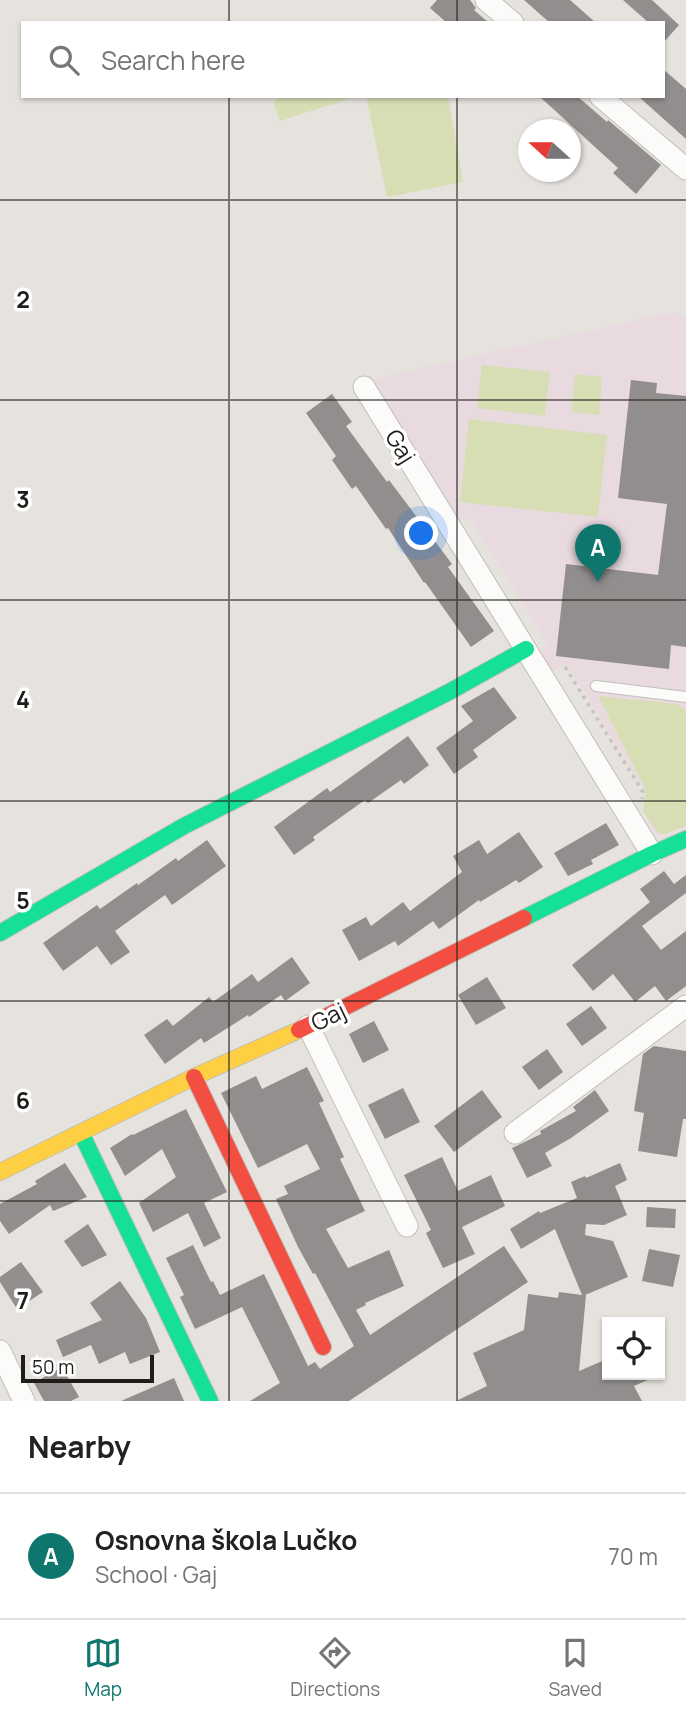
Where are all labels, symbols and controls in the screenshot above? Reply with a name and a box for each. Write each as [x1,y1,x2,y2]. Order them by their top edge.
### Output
search box [21,21,665,98]
icon: search [45,41,83,79]
text: Search here [101,42,246,78]
north arrow [518,119,581,182]
text: 2 [16,283,30,315]
street label: Gaj [378,423,424,469]
text: 3 [16,483,30,515]
your location [404,516,438,550]
pin: A [575,524,621,582]
text: 4 [16,683,30,715]
text: 5 [16,884,30,916]
street label: Gaj [305,994,351,1038]
text: 6 [16,1084,30,1116]
text: 7 [17,1284,29,1316]
map controls [602,1317,665,1380]
button: locate [602,1317,665,1380]
scale bar [21,1352,154,1384]
text: 50 m [32,1354,74,1380]
text: Nearby [28,1426,131,1467]
text: Osnovna škola Lučko [95,1522,357,1558]
text: A [43,1540,59,1572]
text: 70 m [608,1540,658,1572]
text: School · Gaj [95,1558,217,1590]
tab: Map [84,1634,122,1702]
tab: Directions [290,1634,380,1702]
tab: Saved [548,1634,602,1702]

